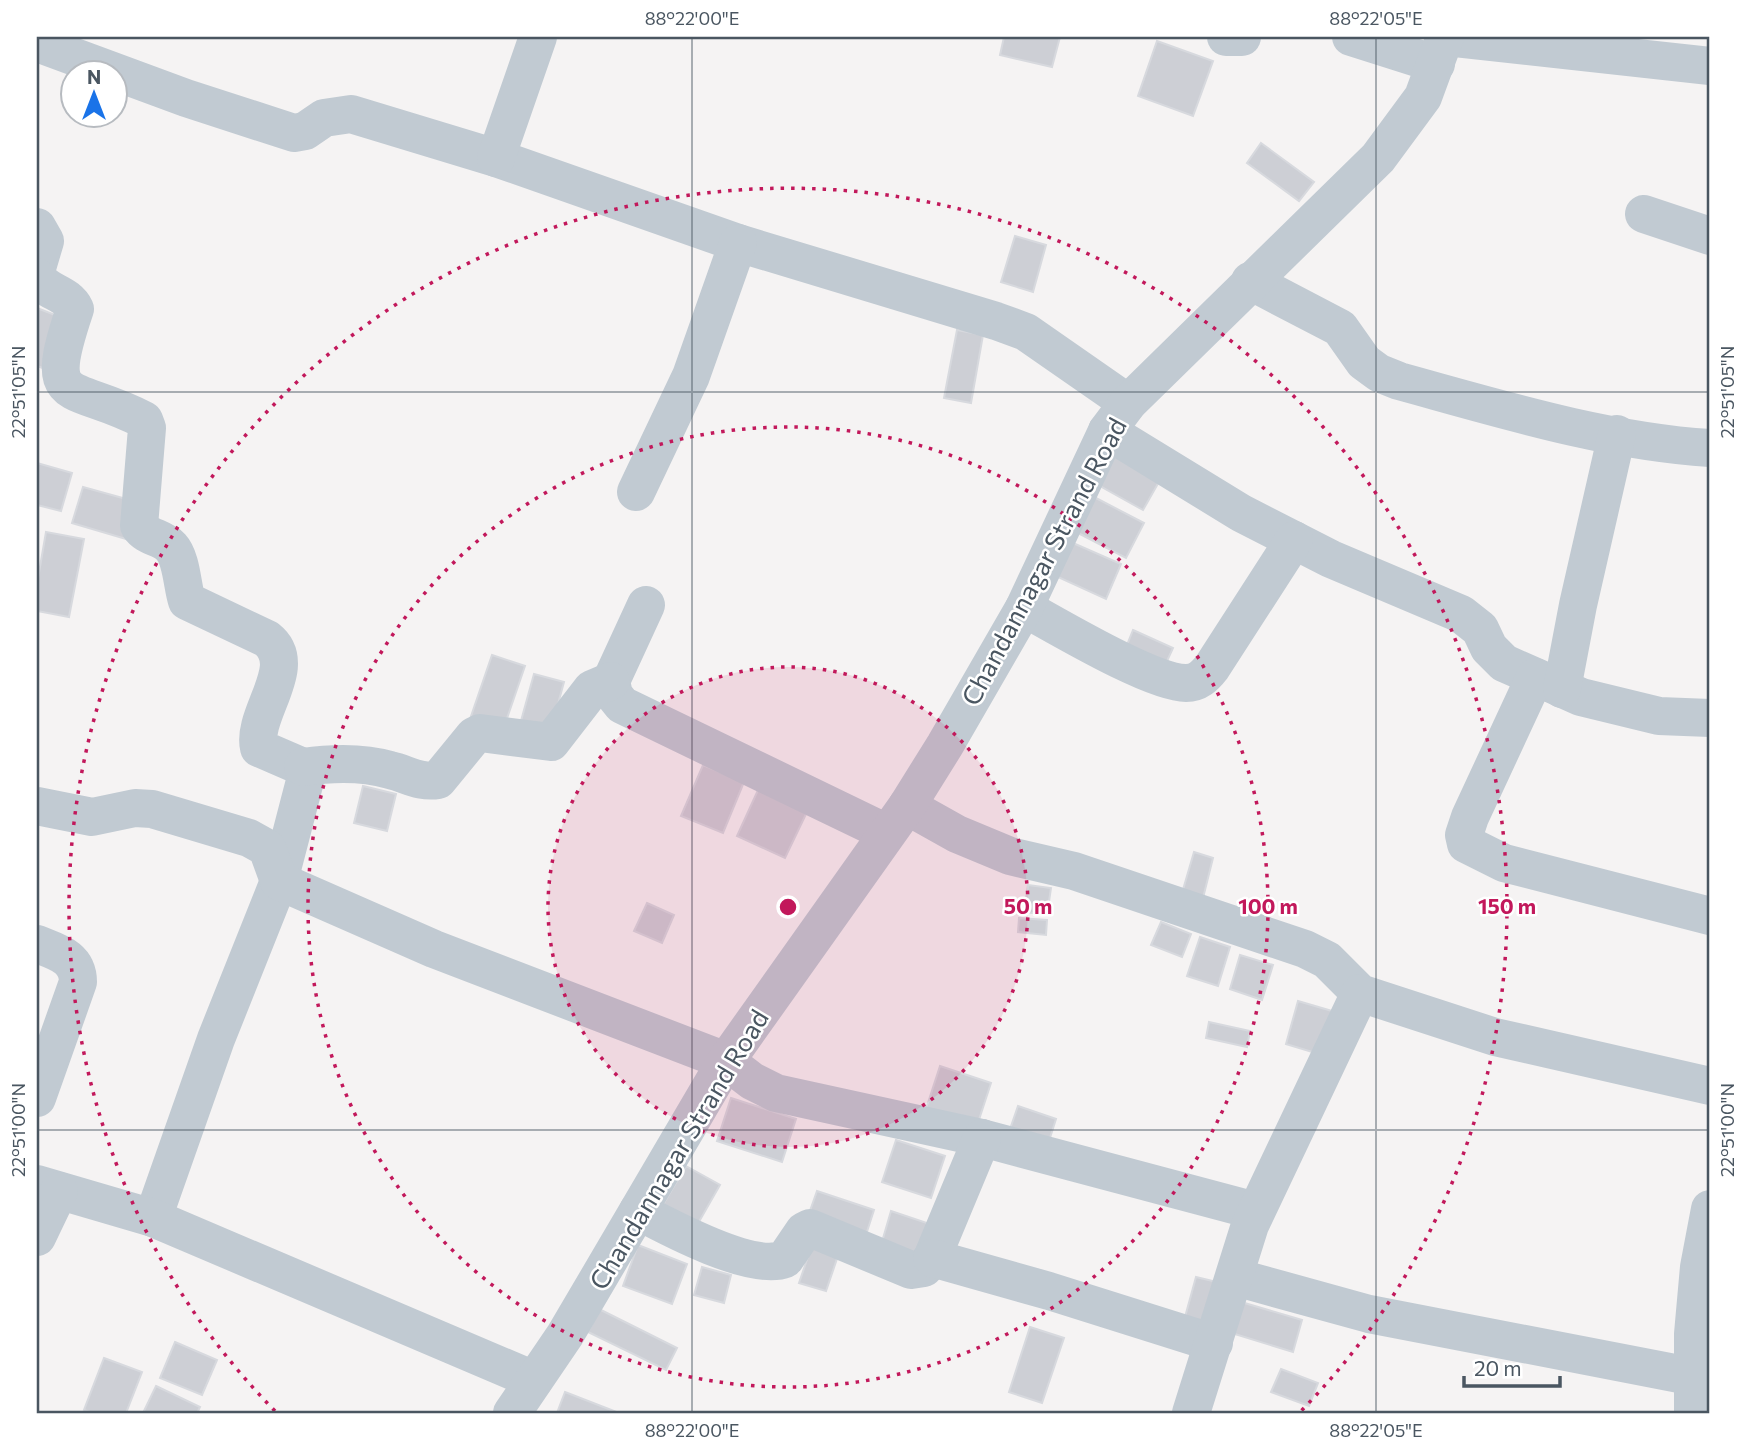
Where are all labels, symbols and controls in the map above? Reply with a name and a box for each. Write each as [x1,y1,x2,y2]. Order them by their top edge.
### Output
text: 88°22'00"E [645,7,739,29]
text: 88°22'05"E [1329,7,1423,29]
north arrow [60,60,130,130]
text: N [87,65,101,88]
text: 22°51'05"N [7,346,29,438]
text: 22°51'05"N [1716,346,1738,438]
street label: Chandannagar Strand Road [954,412,1132,710]
text: 50 m [1004,893,1052,918]
text: 100 m [1238,893,1298,918]
text: 150 m [1478,893,1536,918]
centre of rings [776,895,800,919]
street label: Chandannagar Strand Road [582,1003,774,1295]
text: 22°51'00"N [7,1083,29,1177]
text: 22°51'00"N [1716,1083,1738,1177]
scale bar [1464,1345,1560,1389]
text: 20 m [1474,1355,1522,1380]
text: 88°22'00"E [645,1419,739,1441]
text: 88°22'05"E [1329,1419,1423,1441]

